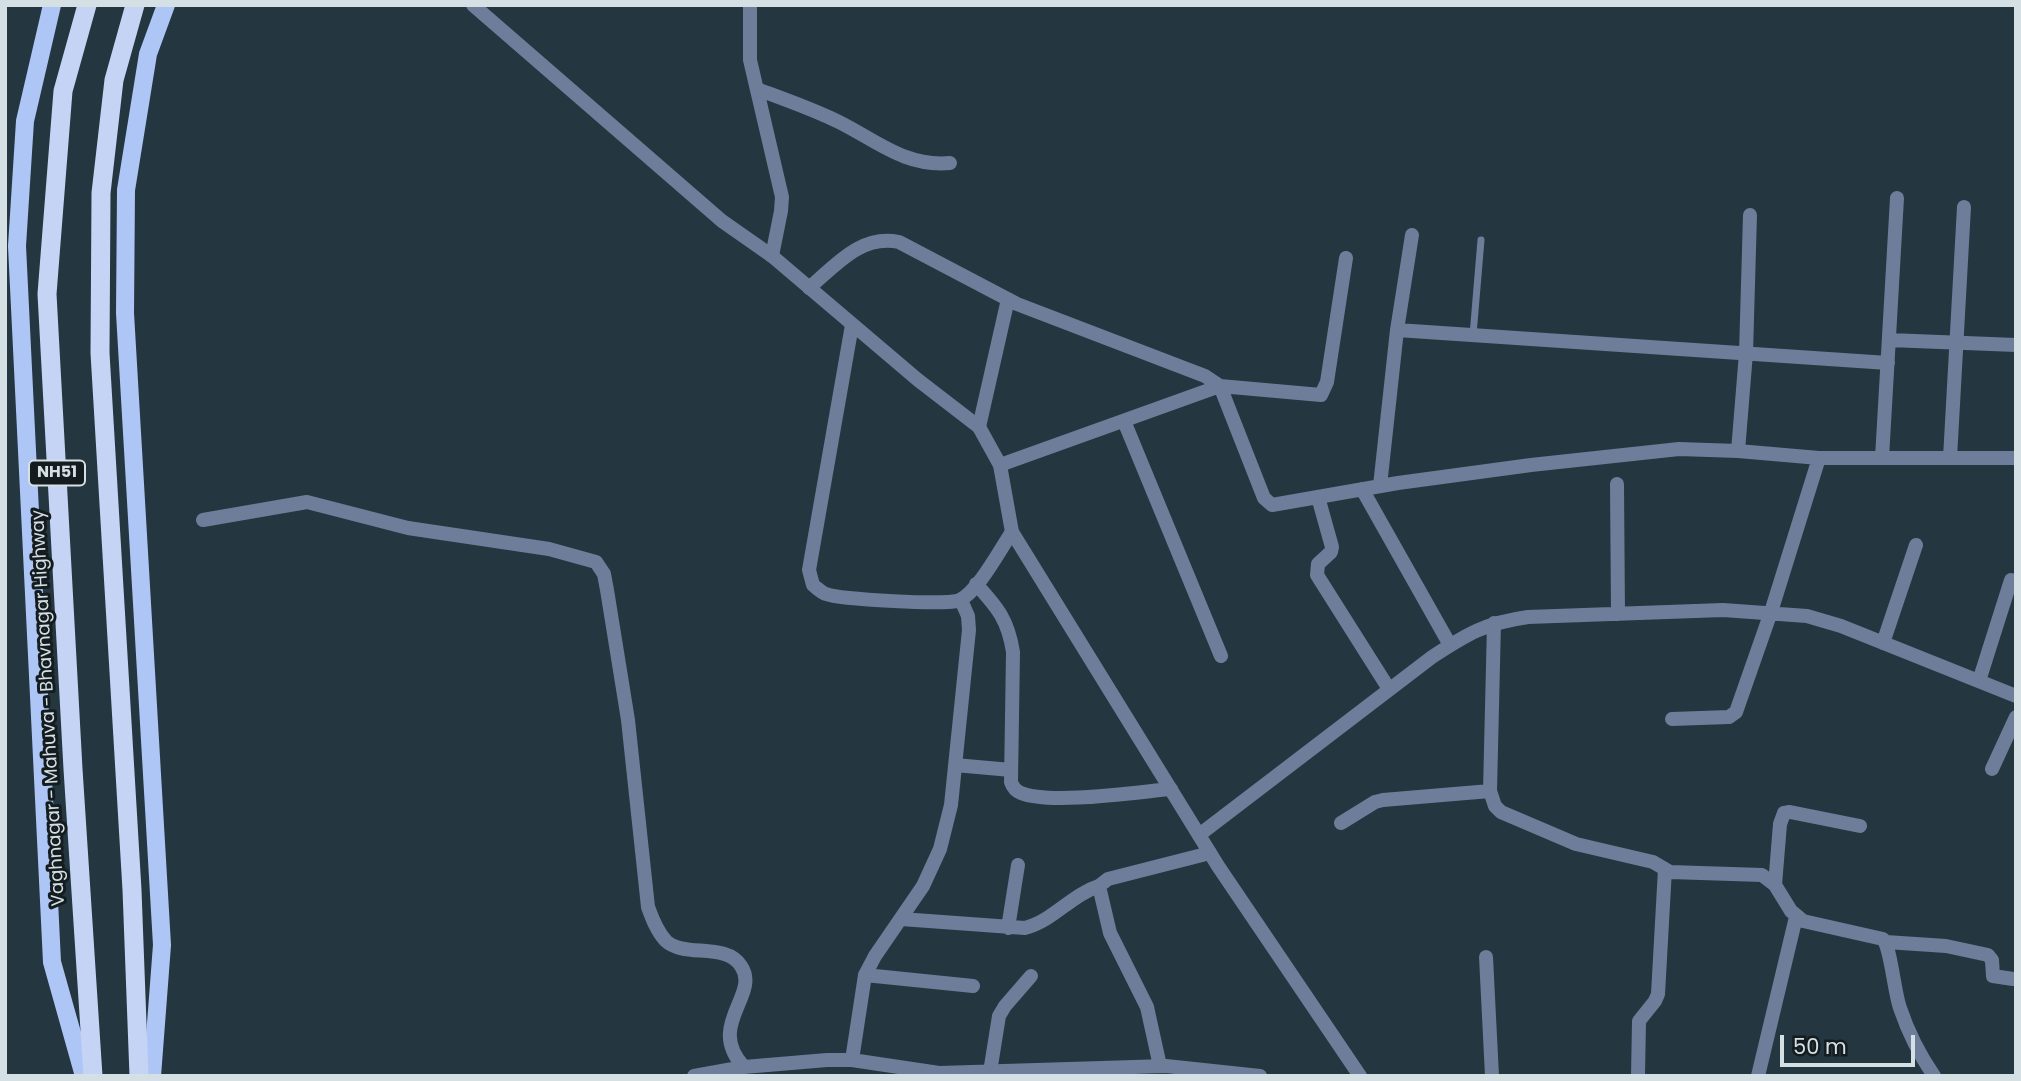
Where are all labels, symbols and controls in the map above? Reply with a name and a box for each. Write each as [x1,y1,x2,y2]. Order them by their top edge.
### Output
road number: NH51 [29,460,85,486]
street label: Vaghnagar - Mahuva - Bhavnagar Highway [28,509,70,907]
scale bar [1783,1021,1918,1066]
text: 50 m [1793,1032,1847,1061]

